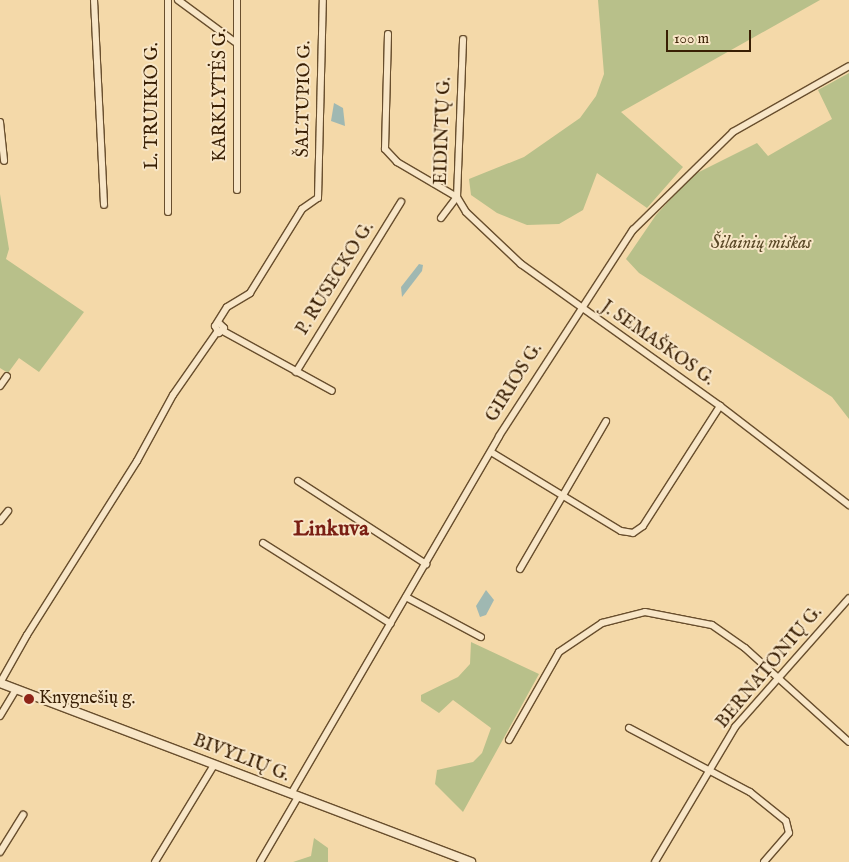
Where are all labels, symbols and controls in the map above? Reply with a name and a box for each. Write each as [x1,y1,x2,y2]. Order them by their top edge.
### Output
scale bar [669,20,754,52]
street label: KARKLYTĖS G. [210,28,232,162]
text: 100 m [674,29,709,48]
street label: ŠALTUPIO G. [293,41,317,157]
street label: L. TRUIKIO G. [142,43,164,169]
street label: EIDINTŲ G. [431,77,457,185]
street label: P. RUSECKO G. [293,218,379,340]
park label: Šilainių miškas [711,233,811,255]
street label: J. SEMAŠKOS G. [596,297,718,391]
street label: GIRIOS G. [482,339,548,427]
district label: Linkuva [293,517,369,543]
street label: BERNATONIŲ G. [713,602,827,734]
place label: Knygnešių g. [39,688,135,710]
marker: Knygnešių g. [23,693,35,705]
street label: BIVYLIŲ G. [190,731,292,787]

